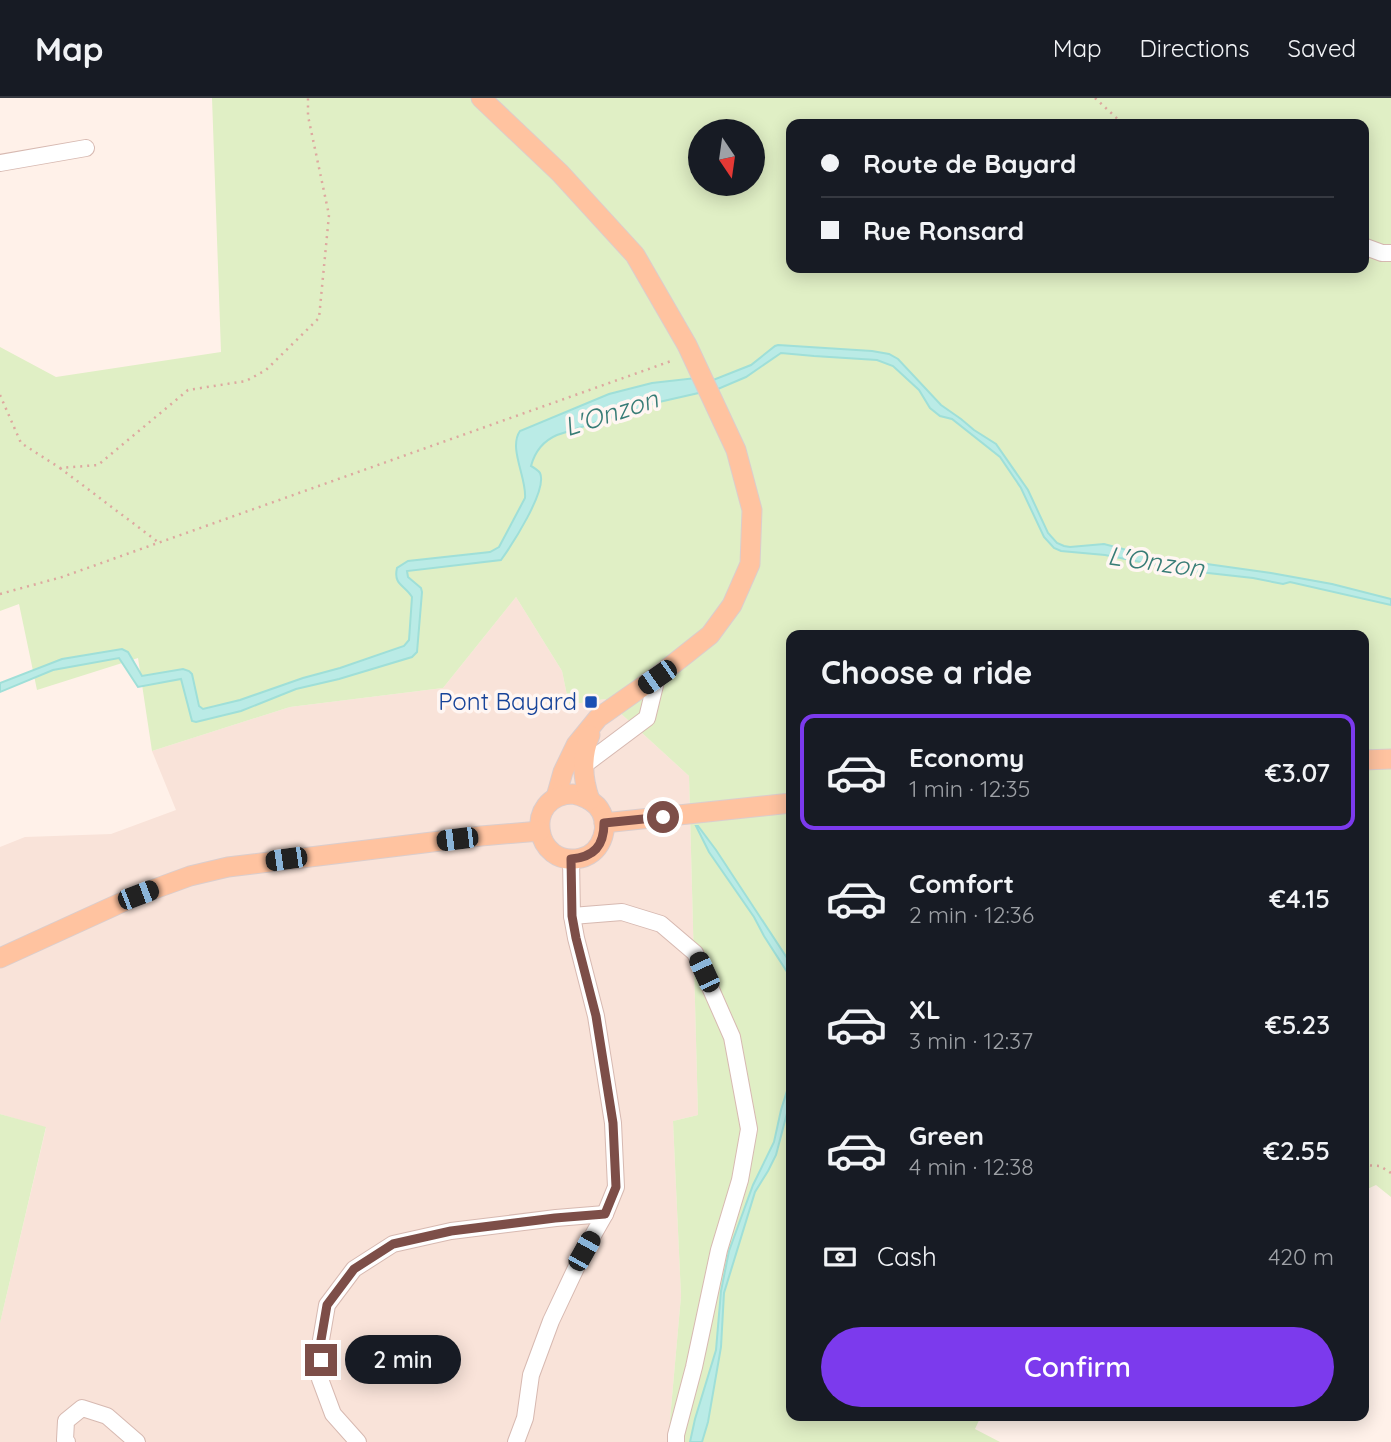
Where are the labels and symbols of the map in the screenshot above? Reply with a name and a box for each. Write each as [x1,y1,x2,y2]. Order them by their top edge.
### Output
north arrow [688,119,765,196]
water label: L'Onzon [560,382,663,443]
water label: L'Onzon [1106,538,1207,585]
car [634,656,681,698]
place label: Pont Bayard [438,686,577,716]
marker: Pont Bayard [583,694,599,710]
route start [647,801,679,833]
car [435,826,480,852]
car [264,846,309,872]
car [115,878,162,912]
car [686,949,723,995]
car [565,1228,604,1274]
callout: 2 min [346,1336,461,1384]
route end [305,1344,337,1376]

